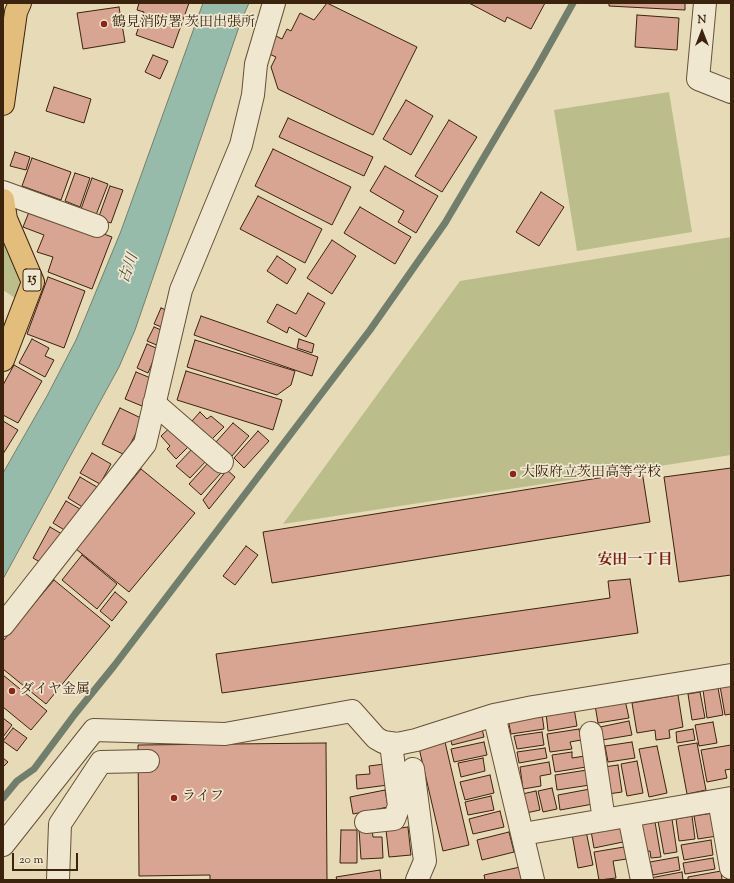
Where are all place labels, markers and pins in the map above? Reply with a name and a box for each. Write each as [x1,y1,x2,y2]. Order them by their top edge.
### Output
place label: 鶴見消防署 茨田出張所 [112,16,255,32]
marker: 鶴見消防署 茨田出張所 [99,19,109,29]
place label: 大阪府立茨田高等学校 [521,466,661,482]
marker: 大阪府立茨田高等学校 [508,469,518,479]
place label: ダイヤ金属 [20,683,90,699]
marker: ダイヤ金属 [7,686,17,696]
place label: ライフ [182,790,224,806]
marker: ライフ [169,793,179,803]

